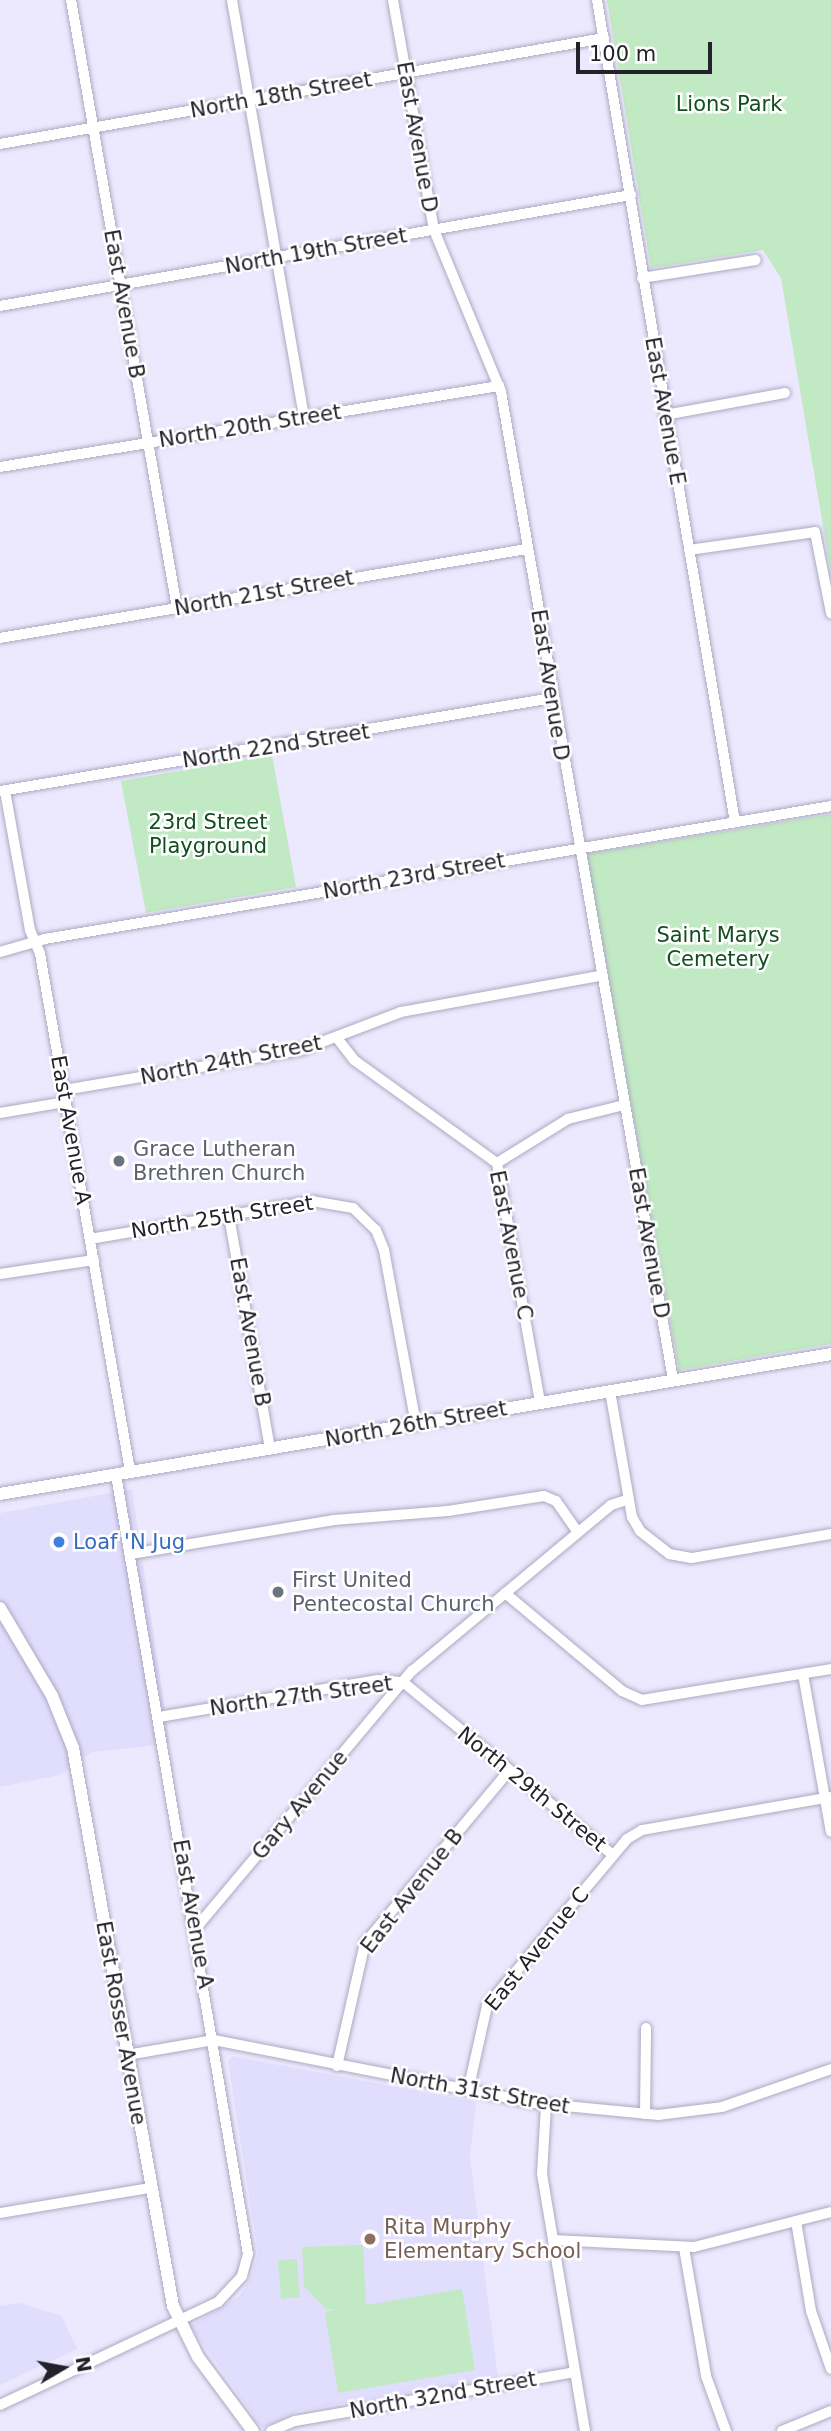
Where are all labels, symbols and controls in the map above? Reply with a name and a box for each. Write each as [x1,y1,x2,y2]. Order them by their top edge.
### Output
scale bar [579,28,716,72]
text: 100 m [589,42,656,66]
street label: East Avenue D [391,60,443,214]
street label: North 18th Street [188,67,374,123]
park label: Lions Park [676,91,782,117]
street label: North 19th Street [223,223,409,279]
street label: East Avenue B [98,227,150,381]
street label: East Avenue E [640,335,690,487]
street label: North 20th Street [157,399,343,453]
street label: North 21st Street [172,565,356,621]
street label: East Avenue D [526,608,574,762]
street label: North 22nd Street [181,719,371,773]
park label: 23rd Street Playground [149,809,267,859]
street label: North 23rd Street [321,848,507,904]
park label: Saint Marys Cemetery [656,922,780,972]
street label: North 24th Street [138,1030,324,1090]
street label: East Avenue A [45,1053,97,1207]
place label: Grace Lutheran Brethren Church [133,1136,305,1186]
marker: Grace Lutheran Brethren Church [111,1153,127,1169]
street label: East Avenue D [623,1166,675,1320]
street label: East Avenue C [484,1168,538,1322]
street label: North 25th Street [129,1190,315,1244]
street label: East Avenue B [224,1255,276,1409]
street label: North 26th Street [323,1396,509,1452]
place label: Loaf 'N Jug [73,1529,185,1555]
marker: Loaf 'N Jug [51,1534,67,1550]
place label: First United Pentecostal Church [292,1567,495,1617]
marker: First United Pentecostal Church [270,1584,286,1600]
street label: North 27th Street [208,1671,394,1721]
street label: North 29th Street [453,1721,611,1857]
street label: Gary Avenue [247,1745,353,1865]
street label: East Avenue B [356,1824,468,1958]
street label: East Avenue A [167,1837,219,1991]
street label: East Avenue C [480,1882,594,2016]
street label: East Rosser Avenue [91,1919,151,2127]
street label: North 31st Street [388,2063,572,2119]
place label: Rita Murphy Elementary School [384,2214,581,2264]
marker: Rita Murphy Elementary School [362,2231,378,2247]
north arrow [28,2333,98,2403]
text: N [71,2355,96,2374]
street label: North 32nd Street [348,2366,538,2424]

